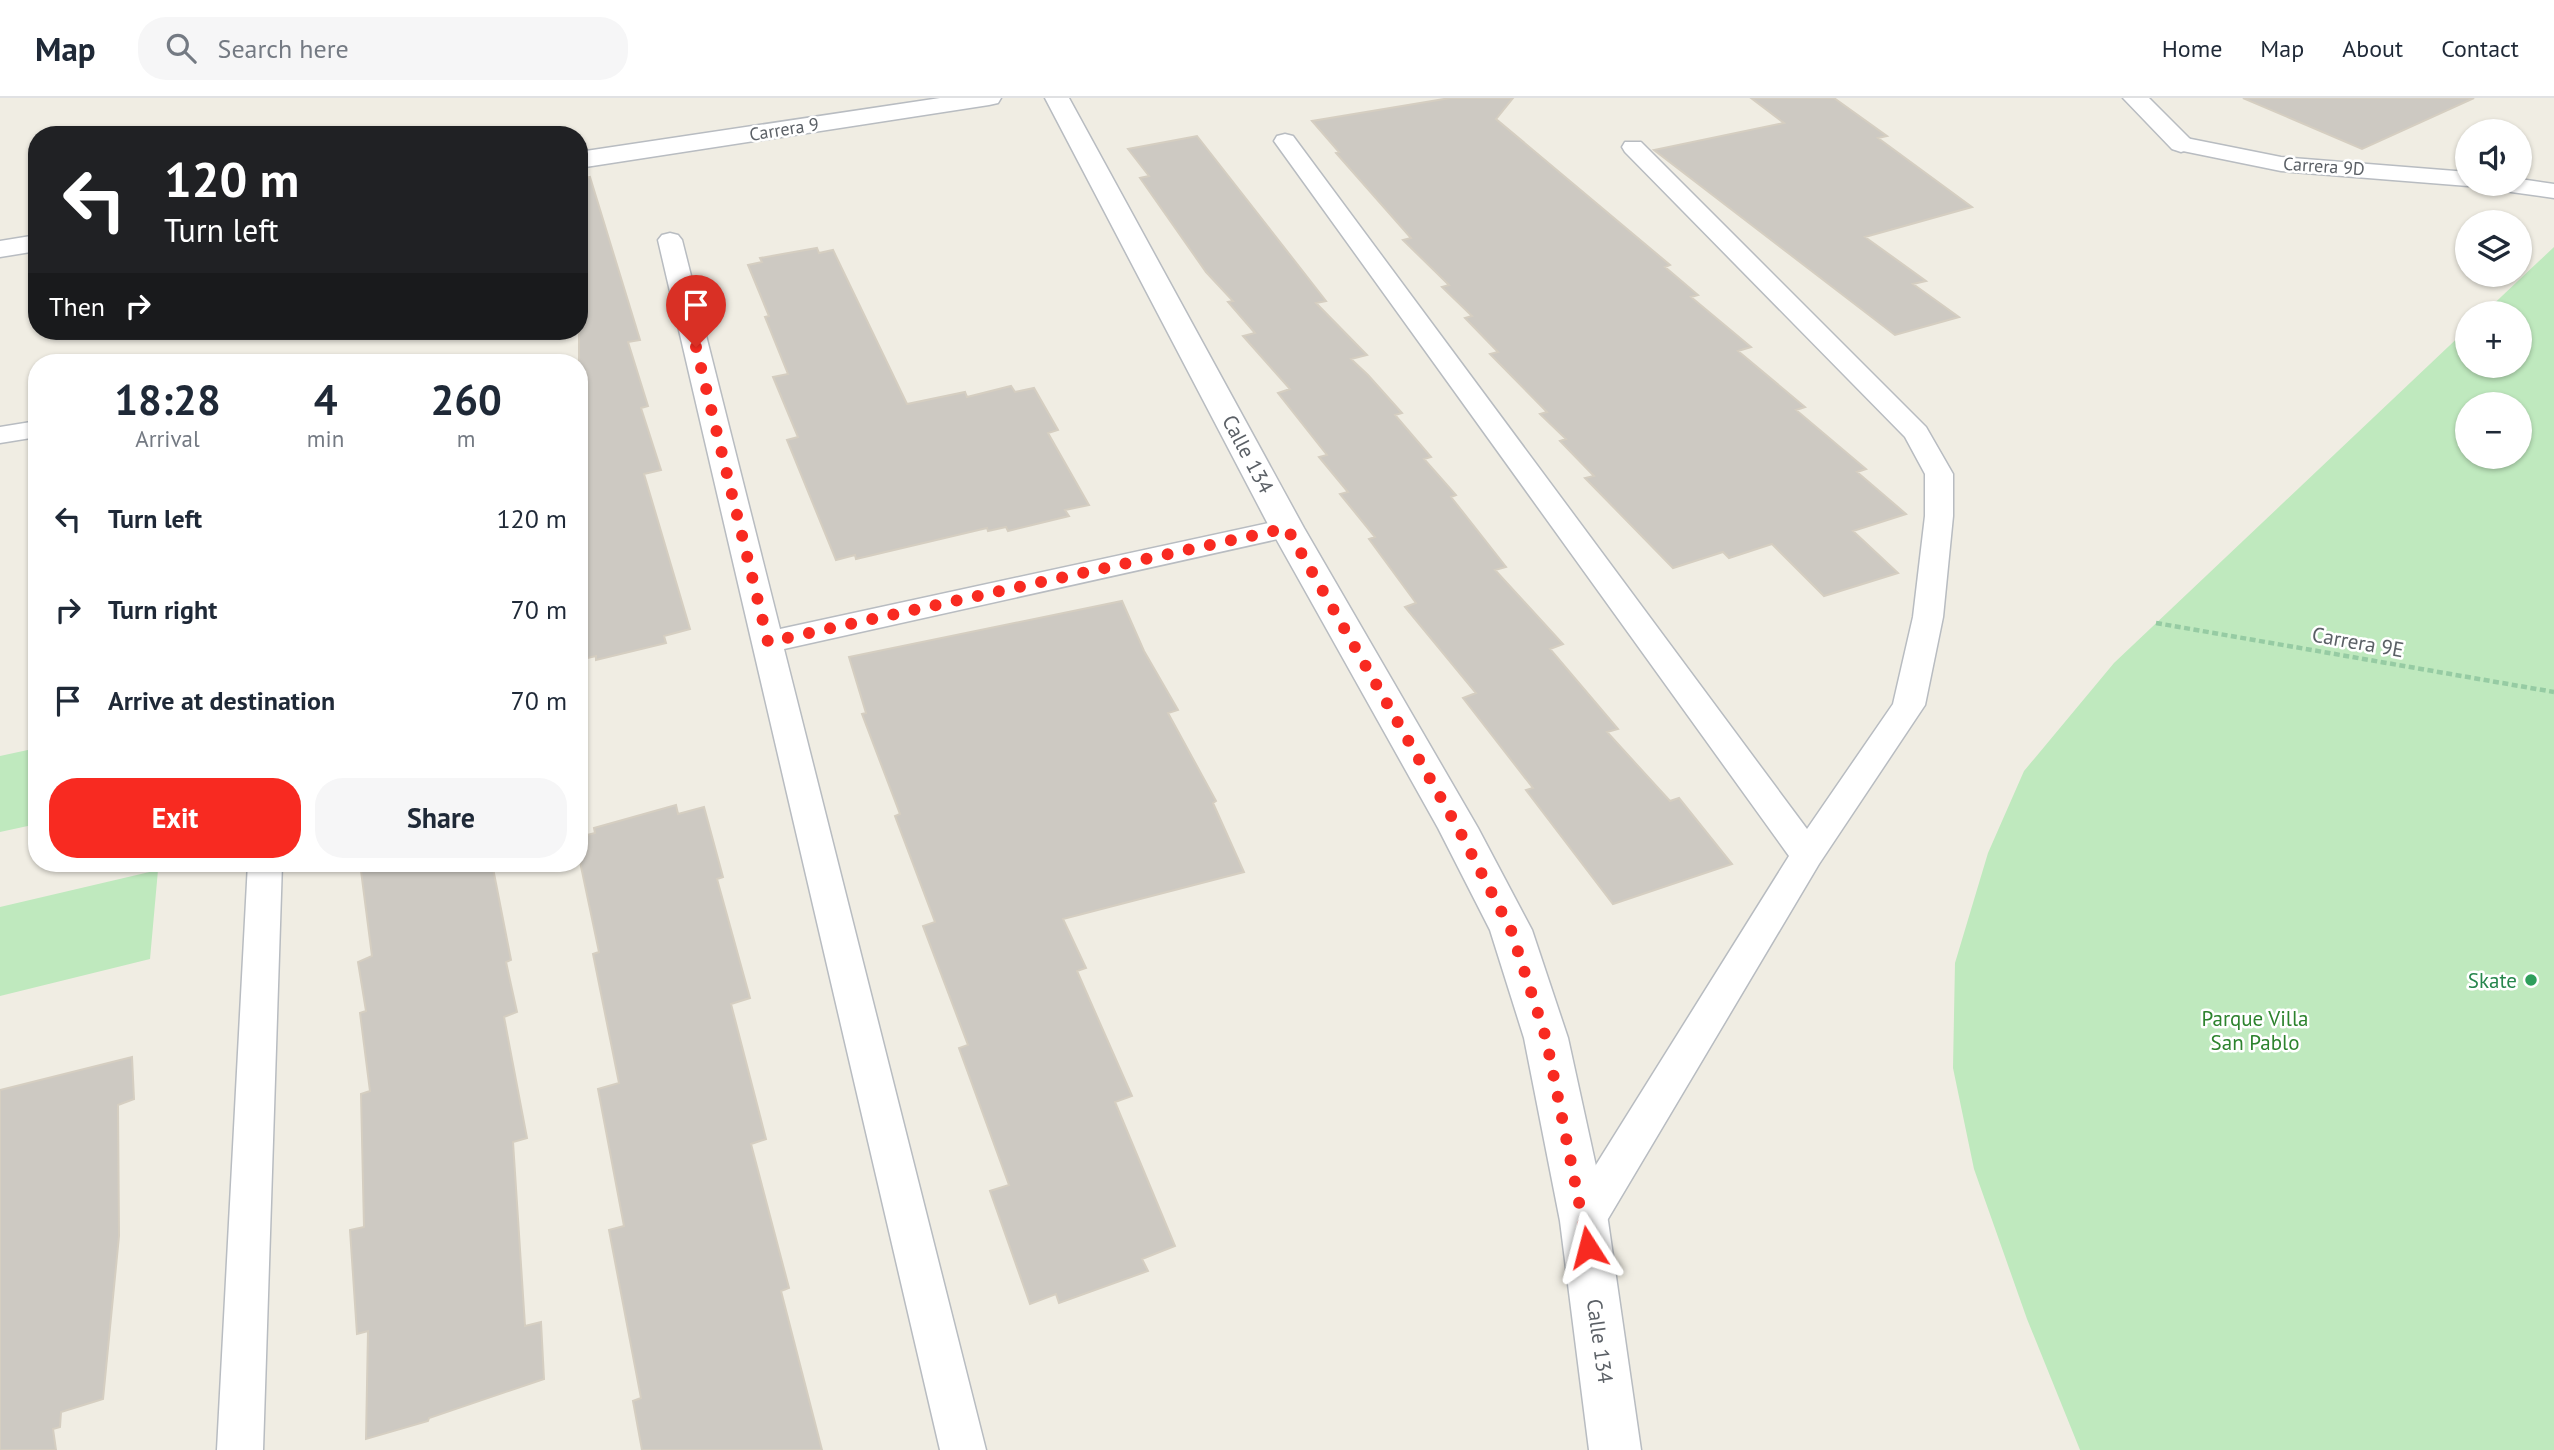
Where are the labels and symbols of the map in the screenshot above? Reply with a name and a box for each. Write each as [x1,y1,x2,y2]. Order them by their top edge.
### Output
street label: Carrera 9 [748,112,820,146]
street label: Carrera 9D [2282,152,2366,180]
pin [666,275,726,347]
street label: Calle 134 [1216,410,1280,498]
street label: Carrera 9E [2310,621,2406,663]
place label: Skate [2468,967,2517,994]
marker: Skate [2523,972,2539,988]
park label: Parque Villa San Pablo [2201,1005,2309,1056]
position arrow [1551,1210,1625,1284]
street label: Calle 134 [1581,1297,1619,1385]

